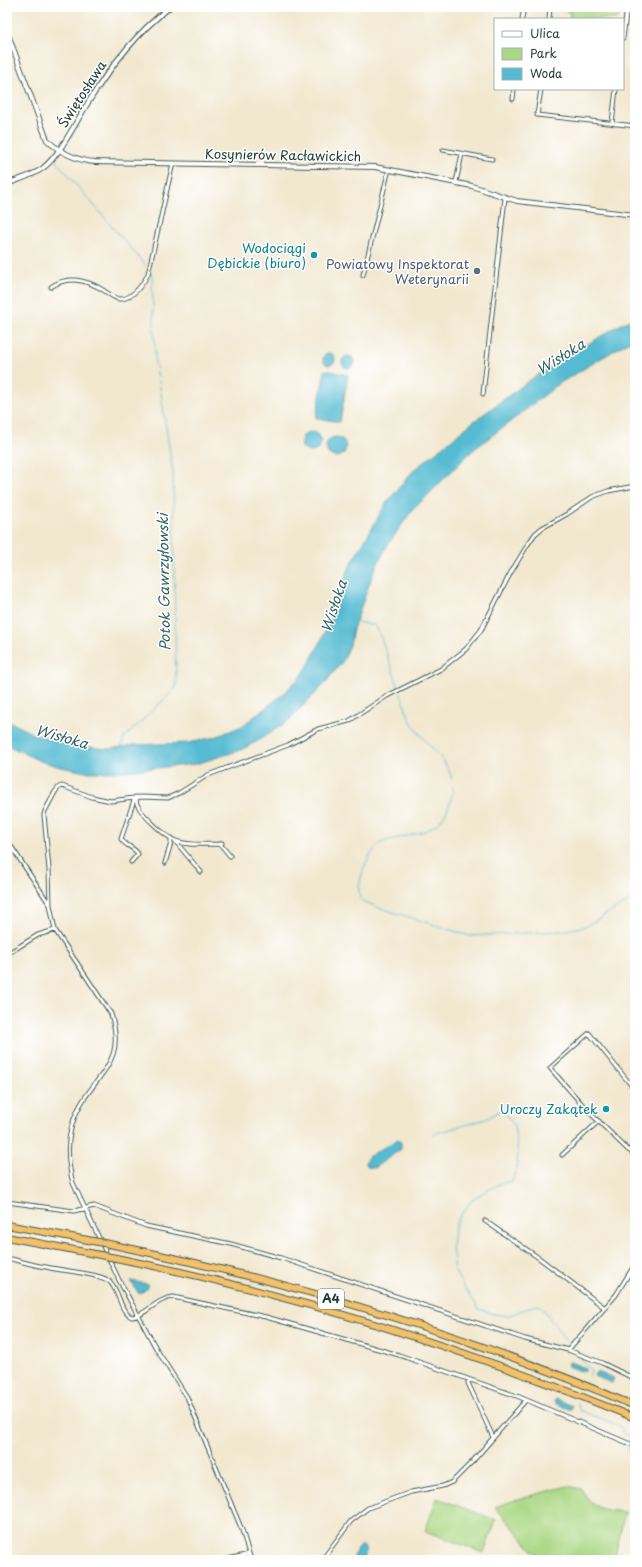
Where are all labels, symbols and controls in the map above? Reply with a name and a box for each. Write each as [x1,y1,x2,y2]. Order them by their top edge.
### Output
legend [494,18,624,90]
text: Ulica [530,24,560,42]
text: Park [530,44,557,62]
street label: Świętosława [53,56,111,131]
text: Woda [530,64,563,82]
street label: Kosynierów Racławickich [205,144,361,165]
place label: Wodociągi Dębickie (biuro) [207,238,306,272]
marker: Wodociągi Dębickie (biuro) [309,250,319,260]
place label: Powiatowy Inspektorat Weterynarii [326,254,469,288]
marker: Powiatowy Inspektorat Weterynarii [472,266,482,276]
water label: Wisłoka [532,333,590,380]
water label: Potok Gawrzyłowski [152,511,175,651]
water label: Wisłoka [315,576,352,635]
water label: Wisłoka [33,719,92,754]
place label: Uroczy Zakątek [500,1099,598,1118]
marker: Uroczy Zakątek [601,1104,611,1114]
road number: A4 [318,1289,344,1309]

